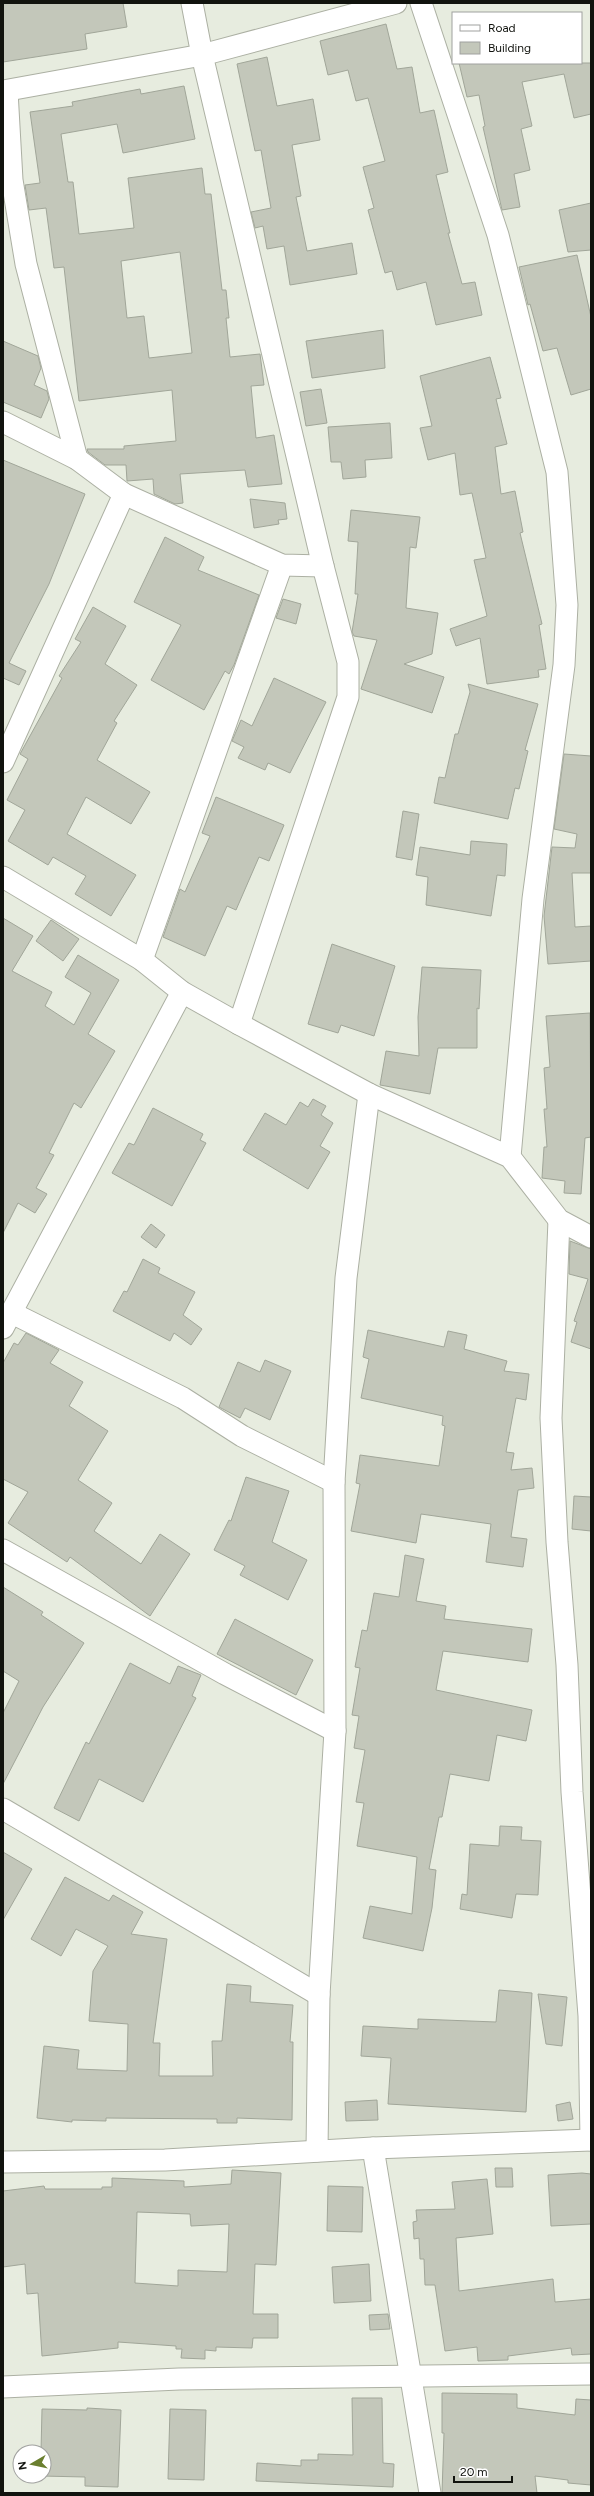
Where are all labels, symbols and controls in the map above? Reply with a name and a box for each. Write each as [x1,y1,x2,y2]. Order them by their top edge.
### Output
legend [452,12,582,64]
text: Road [488,21,516,35]
text: Building [488,41,531,55]
north arrow [12,2444,52,2484]
scale bar [454,2458,512,2484]
text: N [16,2460,30,2471]
text: 20 m [460,2465,488,2479]

